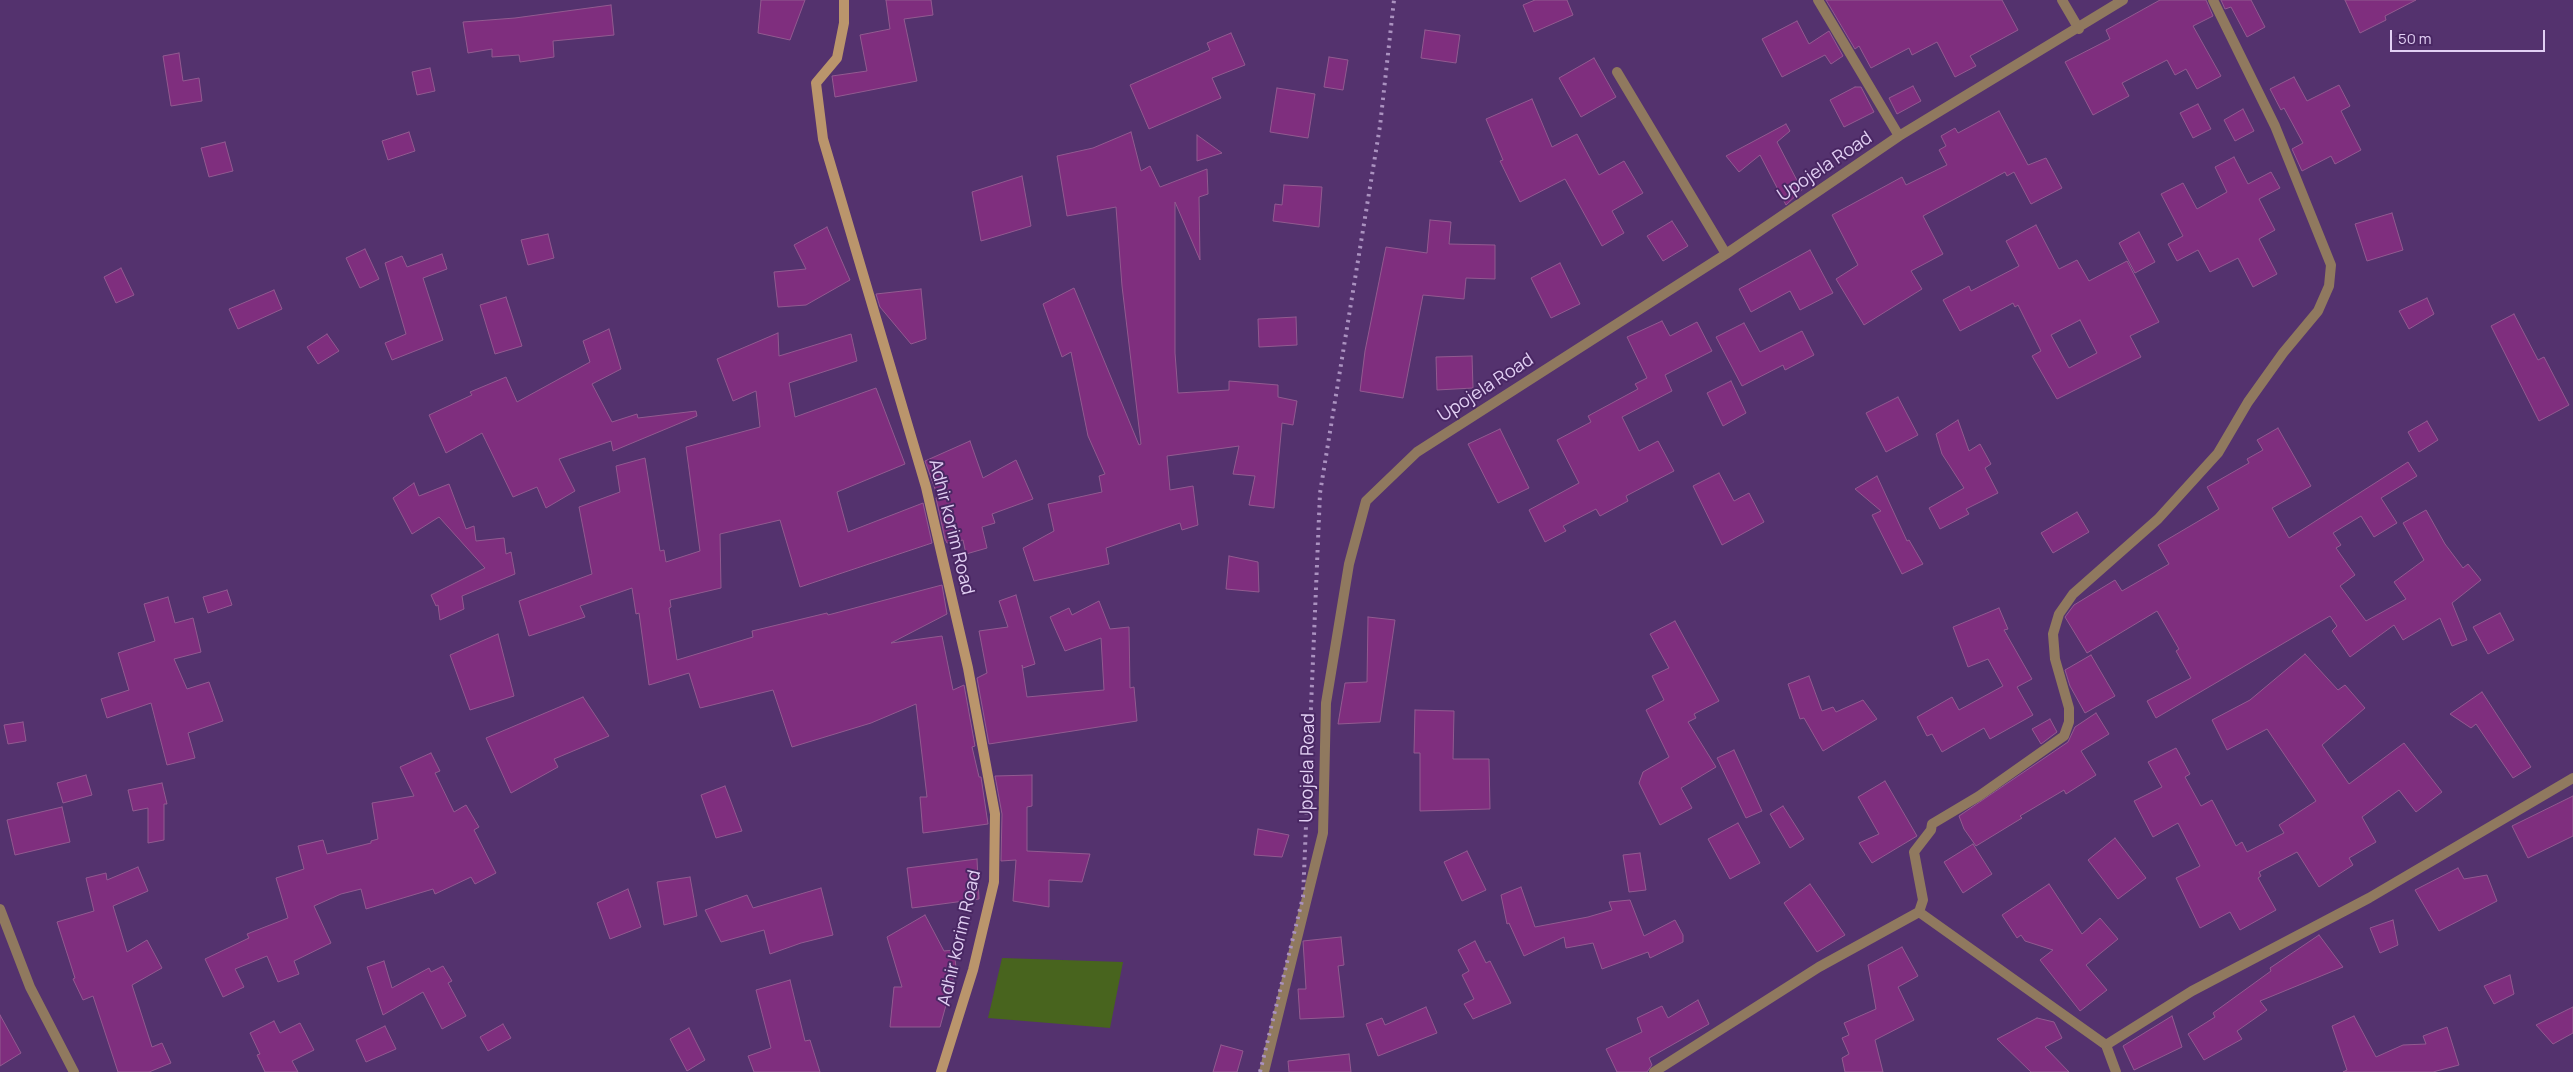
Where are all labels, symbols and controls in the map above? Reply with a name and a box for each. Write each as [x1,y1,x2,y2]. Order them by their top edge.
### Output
scale bar [2393,20,2548,52]
text: 50 m [2398,28,2432,49]
street label: Upojela Road [1774,127,1876,207]
street label: Upojela Road [1434,349,1538,427]
street label: Adhir korim Road [924,457,978,597]
street label: Upojela Road [1296,713,1320,823]
street label: Adhir korim Road [934,868,986,1008]

